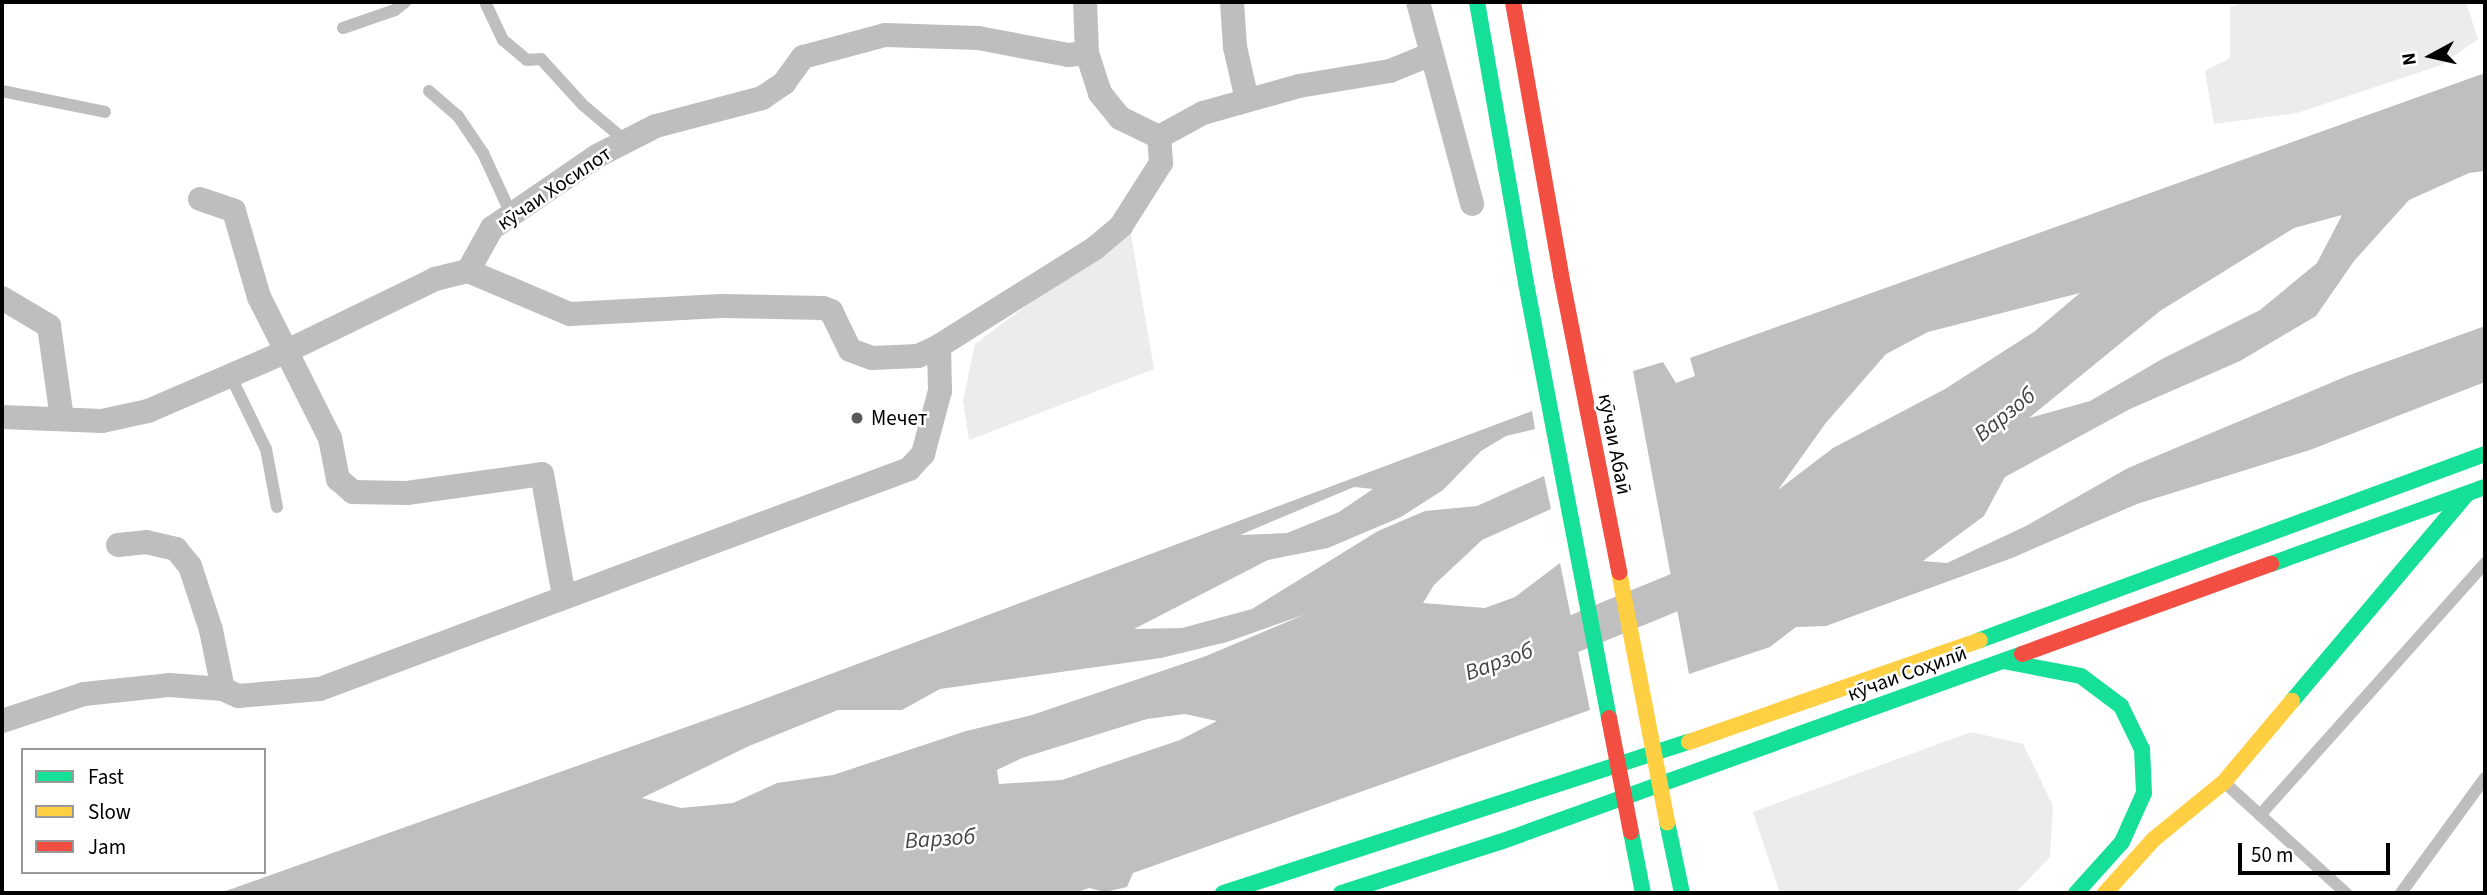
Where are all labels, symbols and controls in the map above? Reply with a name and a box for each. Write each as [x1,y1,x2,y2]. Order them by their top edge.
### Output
north arrow [2396,21,2466,91]
text: N [2395,51,2424,67]
street label: кӯчаи Хосилот [492,140,616,236]
water label: Варзоб [1969,382,2041,448]
street label: кӯчаи Абаӣ [1593,391,1637,497]
place label: Мечет [871,405,927,431]
marker: Мечет [849,410,865,426]
water label: Варзоб [1461,637,1537,687]
street label: кӯчаи Соҳилӣ [1844,640,1970,706]
legend [21,748,266,874]
text: Fast [88,762,124,792]
text: Slow [88,797,131,827]
water label: Варзоб [904,823,976,855]
scale bar [2242,828,2394,872]
text: Jam [88,832,126,862]
text: 50 m [2251,840,2293,870]

